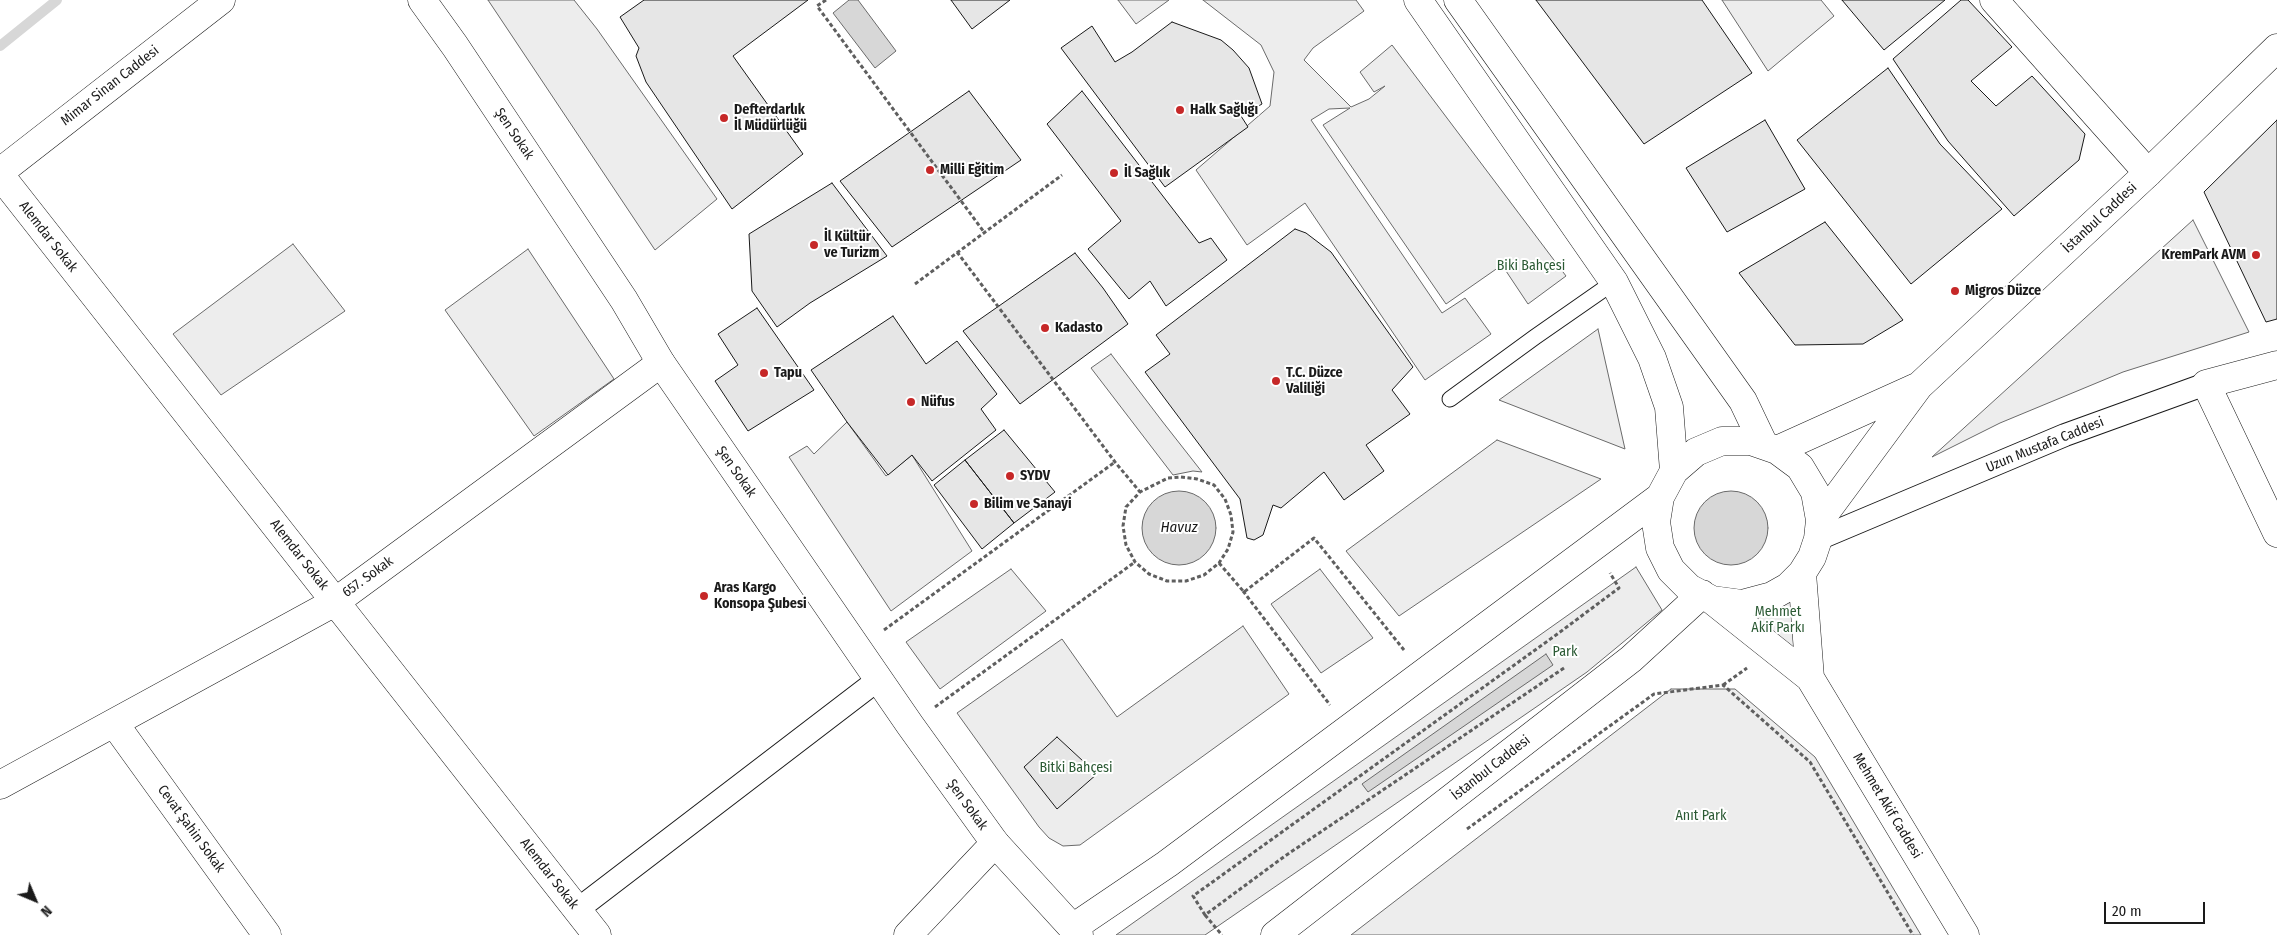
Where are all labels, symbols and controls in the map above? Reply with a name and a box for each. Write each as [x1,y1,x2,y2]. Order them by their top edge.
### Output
street label: Mimar Sinan Caddesi [58,42,162,130]
place label: Defterdarlık İl Müdürlüğü [734,102,807,134]
place label: Halk Sağlığı [1190,102,1258,118]
marker: Halk Sağlığı [1174,104,1186,116]
street label: Şen Sokak [491,105,537,163]
marker: Defterdarlık İl Müdürlüğü [718,112,730,124]
place label: Milli Eğitim [940,162,1004,178]
marker: Milli Eğitim [924,164,936,176]
place label: İl Sağlık [1124,165,1170,181]
marker: İl Sağlık [1108,167,1120,179]
street label: İstanbul Caddesi [2059,179,2141,257]
street label: Alemdar Sokak [15,198,81,276]
place label: İl Kültür ve Turizm [824,229,879,262]
marker: İl Kültür ve Turizm [808,239,820,251]
place label: KremPark AVM [2162,247,2246,263]
marker: KremPark AVM [2250,249,2262,261]
park label: Biki Bahçesi [1497,258,1565,274]
place label: Migros Düzce [1965,283,2041,299]
marker: Migros Düzce [1949,285,1961,297]
place label: Kadasto [1055,320,1103,336]
marker: Kadasto [1039,322,1051,334]
place label: Tapu [774,365,802,381]
place label: T.C. Düzce Valiliği [1286,365,1343,398]
marker: Tapu [758,367,770,379]
marker: T.C. Düzce Valiliği [1270,375,1282,387]
place label: Nüfus [921,394,955,410]
marker: Nüfus [905,396,917,408]
street label: Uzun Mustafa Caddesi [1984,414,2106,476]
street label: Şen Sokak [712,443,760,501]
place label: SYDV [1020,468,1050,484]
marker: SYDV [1004,470,1016,482]
place label: Bilim ve Sanayi [984,496,1072,512]
marker: Bilim ve Sanayi [968,498,980,510]
street label: Alemdar Sokak [266,516,332,594]
water label: Havuz [1160,519,1198,537]
street label: 657. Sokak [339,553,397,601]
place label: Aras Kargo Konsopa Şubesi [714,580,807,612]
marker: Aras Kargo Konsopa Şubesi [698,590,710,602]
park label: Mehmet Akif Parkı [1751,604,1805,636]
park label: Park [1553,644,1577,660]
street label: İstanbul Caddesi [1448,732,1534,804]
street label: Mehmet Akif Caddesi [1849,750,1925,862]
park label: Bitki Bahçesi [1039,760,1113,776]
street label: Şen Sokak [943,776,991,834]
street label: Cevat Şahin Sokak [154,782,228,876]
park label: Anıt Park [1675,808,1727,824]
street label: Alemdar Sokak [516,835,582,913]
north arrow [10,875,60,925]
scale bar [2107,892,2208,924]
text: N [37,902,55,920]
text: 20 m [2112,902,2142,920]

